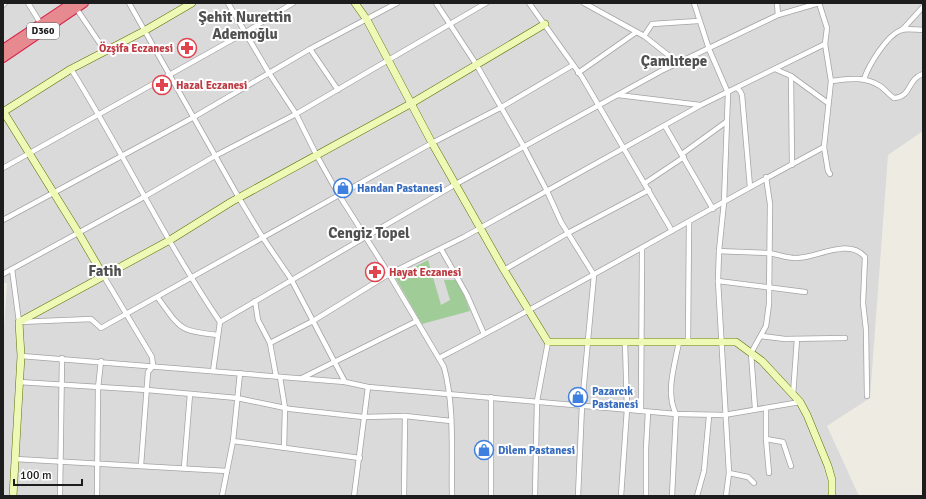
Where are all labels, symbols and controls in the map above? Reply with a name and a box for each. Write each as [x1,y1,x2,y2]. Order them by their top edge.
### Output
district label: Şehit Nurettin Ademoğlu [198,8,292,43]
road number: D360 [27,23,59,39]
pharmacy icon: Özşifa Eczanesi [176,37,198,59]
place label: Özşifa Eczanesi [99,41,173,55]
district label: Çamlıtepe [641,52,707,70]
pharmacy icon: Hazal Eczanesi [151,74,173,96]
place label: Hazal Eczanesi [176,79,247,92]
shop icon: Handan Pastanesi [332,177,354,199]
place label: Handan Pastanesi [357,182,442,195]
district label: Cengiz Topel [328,224,410,242]
pharmacy icon: Hayat Eczanesi [364,261,386,283]
district label: Fatih [88,262,122,280]
place label: Hayat Eczanesi [389,266,461,279]
place label: Pazarcık Pastanesi [592,385,638,411]
shop icon: Pazarcık Pastanesi [567,386,589,408]
shop icon: Dilem Pastanesi [473,439,495,461]
place label: Dilem Pastanesi [498,444,575,457]
scale bar [14,461,82,487]
text: 100 m [20,468,52,483]

